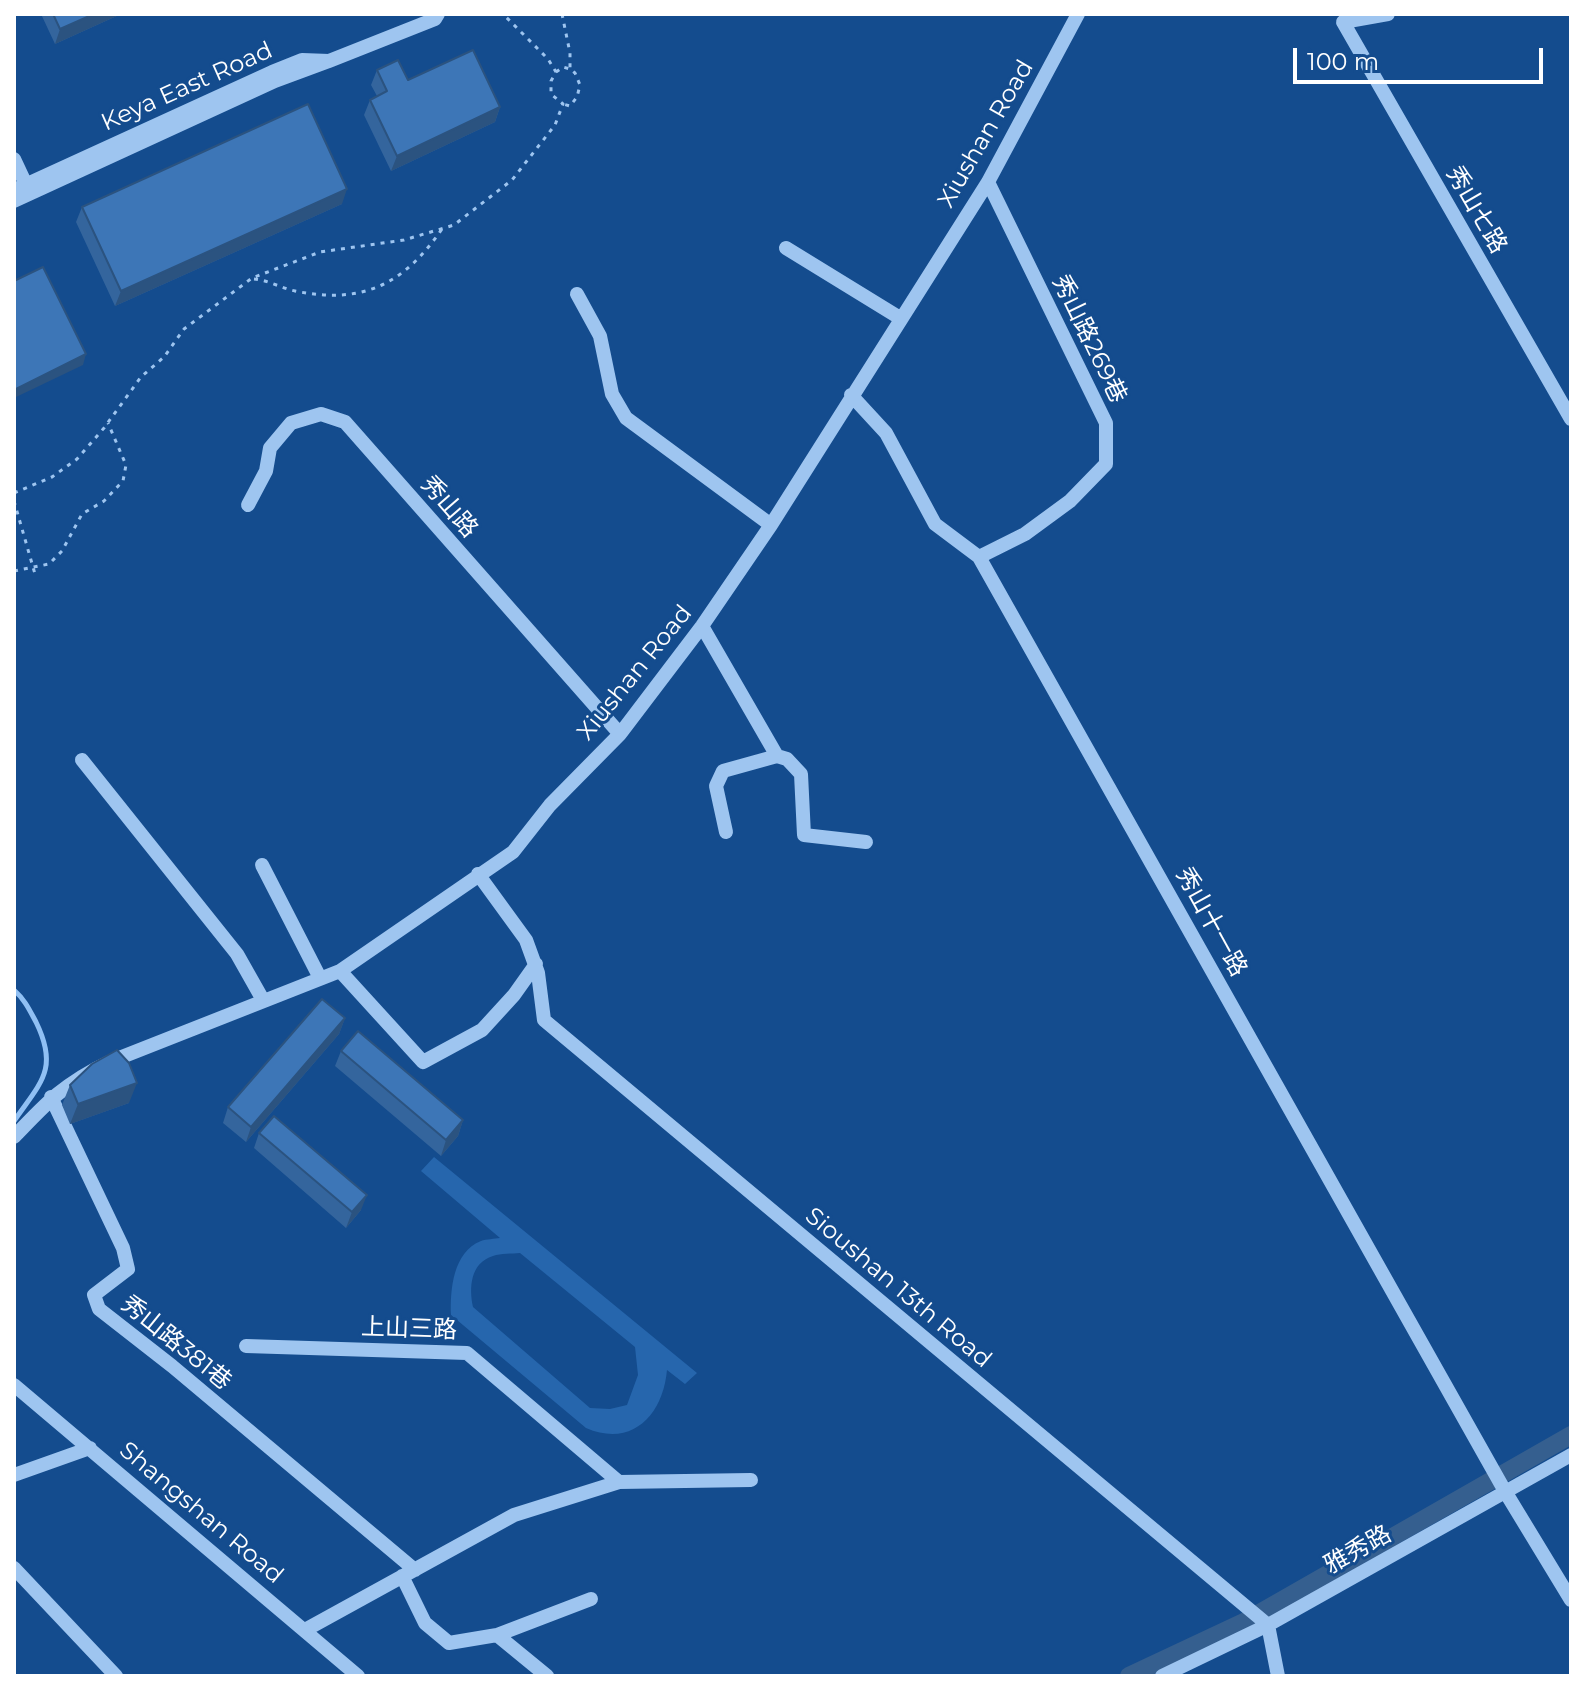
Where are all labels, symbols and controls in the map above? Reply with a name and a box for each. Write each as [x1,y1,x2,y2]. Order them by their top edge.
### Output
scale bar [1297,32,1547,82]
street label: Keya East Road [97,36,277,138]
text: 100 m [1307,47,1379,76]
street label: Xiushan Road [932,55,1040,213]
street label: 秀山七路 [1440,161,1512,259]
street label: 秀山路269巷 [1046,270,1132,408]
street label: 秀山路 [415,470,483,544]
street label: Xiushan Road [572,600,698,746]
street label: 秀山十一路 [1169,863,1253,981]
street label: Sioushan 13th Road [799,1202,997,1374]
street label: 秀山路381巷 [115,1290,237,1396]
street label: 上山三路 [361,1313,457,1345]
street label: Shangshan Road [113,1436,289,1590]
street label: 雅秀路 [1320,1520,1396,1580]

